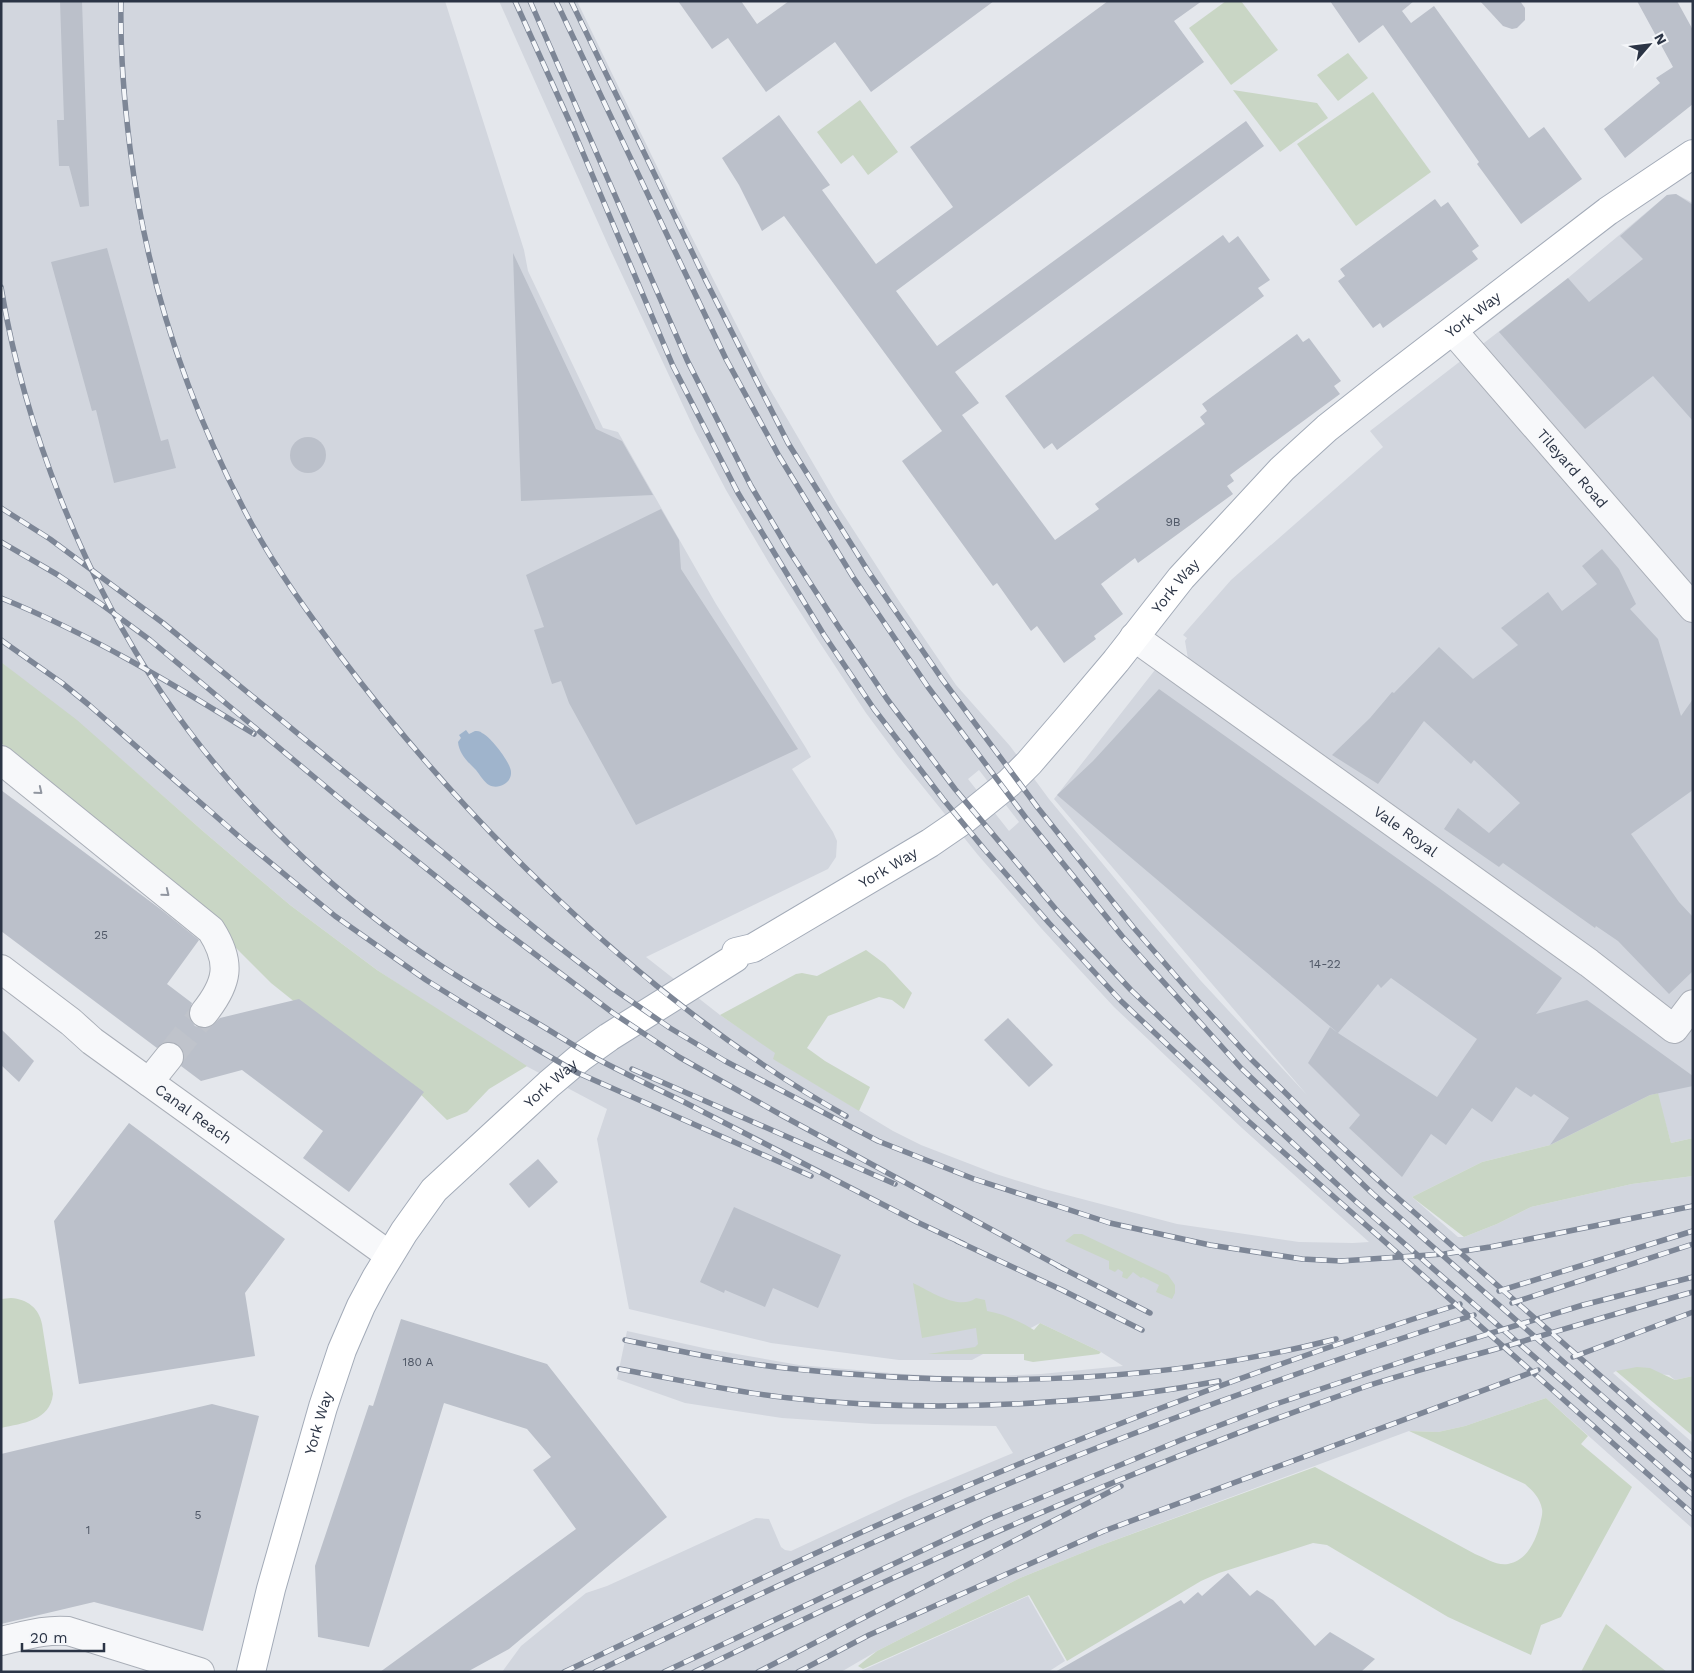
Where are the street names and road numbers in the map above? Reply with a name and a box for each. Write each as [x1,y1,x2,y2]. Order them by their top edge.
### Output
street label: York Way [1442,288,1505,342]
street label: Tileyard Road [1533,425,1611,512]
street label: York Way [1148,555,1203,617]
street label: Vale Royal [1370,802,1442,861]
street label: York Way [856,843,921,892]
street label: York Way [520,1055,581,1112]
street label: Canal Reach [151,1080,235,1148]
street label: York Way [301,1389,337,1457]

